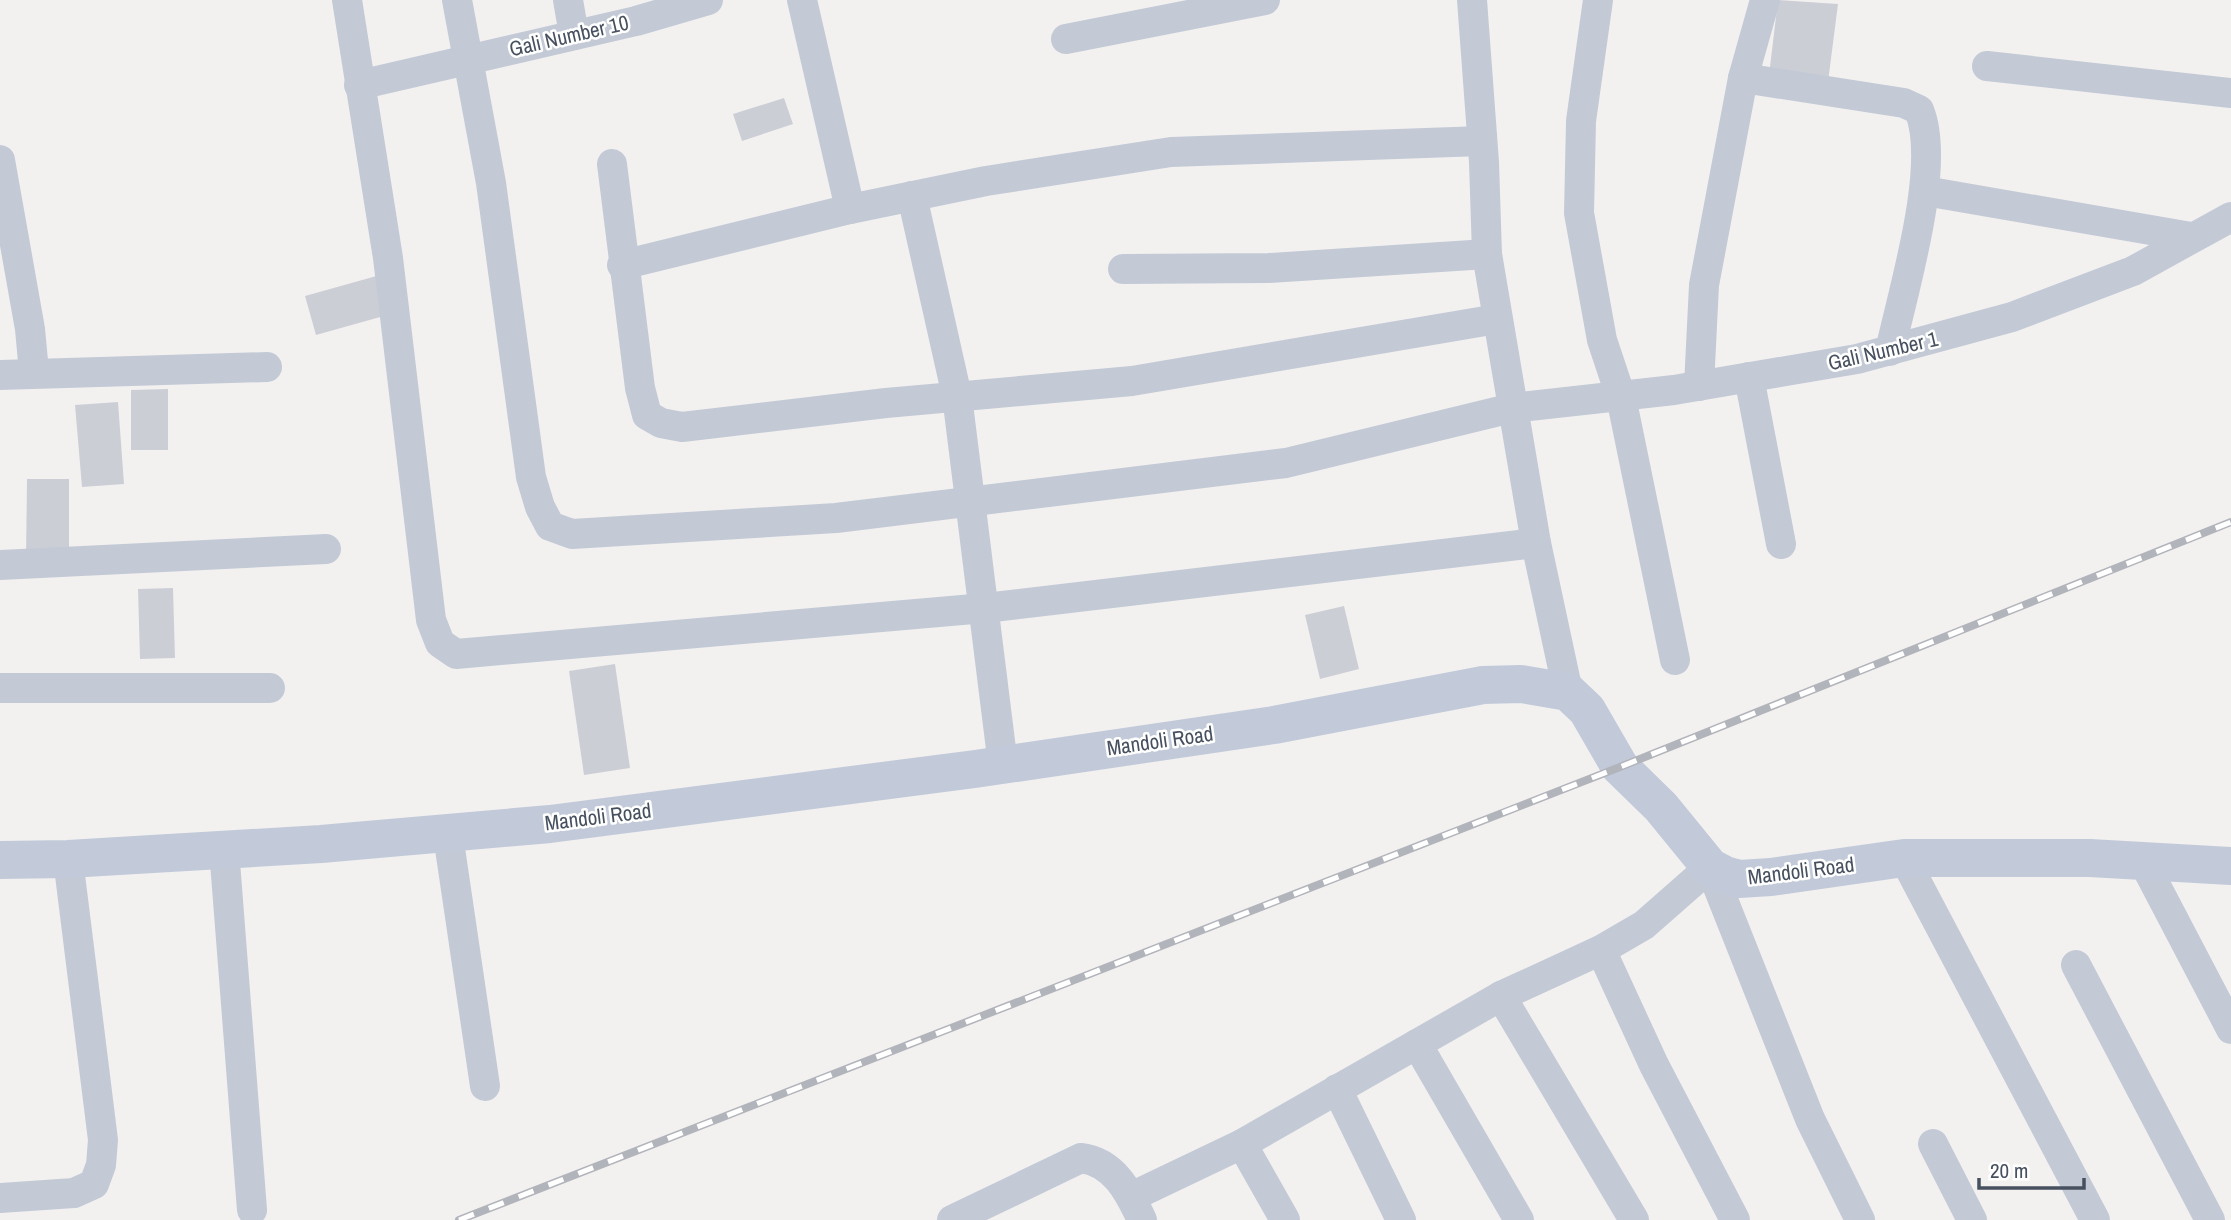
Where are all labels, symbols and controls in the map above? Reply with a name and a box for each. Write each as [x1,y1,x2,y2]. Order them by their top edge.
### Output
street label: Gali Number 10 [506,8,631,63]
street label: Gali Number 1 [1825,324,1941,377]
street label: Mandoli Road [1105,719,1215,762]
street label: Mandoli Road [543,796,653,837]
street label: Mandoli Road [1746,850,1856,891]
scale bar [1979,1146,2084,1190]
text: 20 m [1990,1156,2028,1185]

